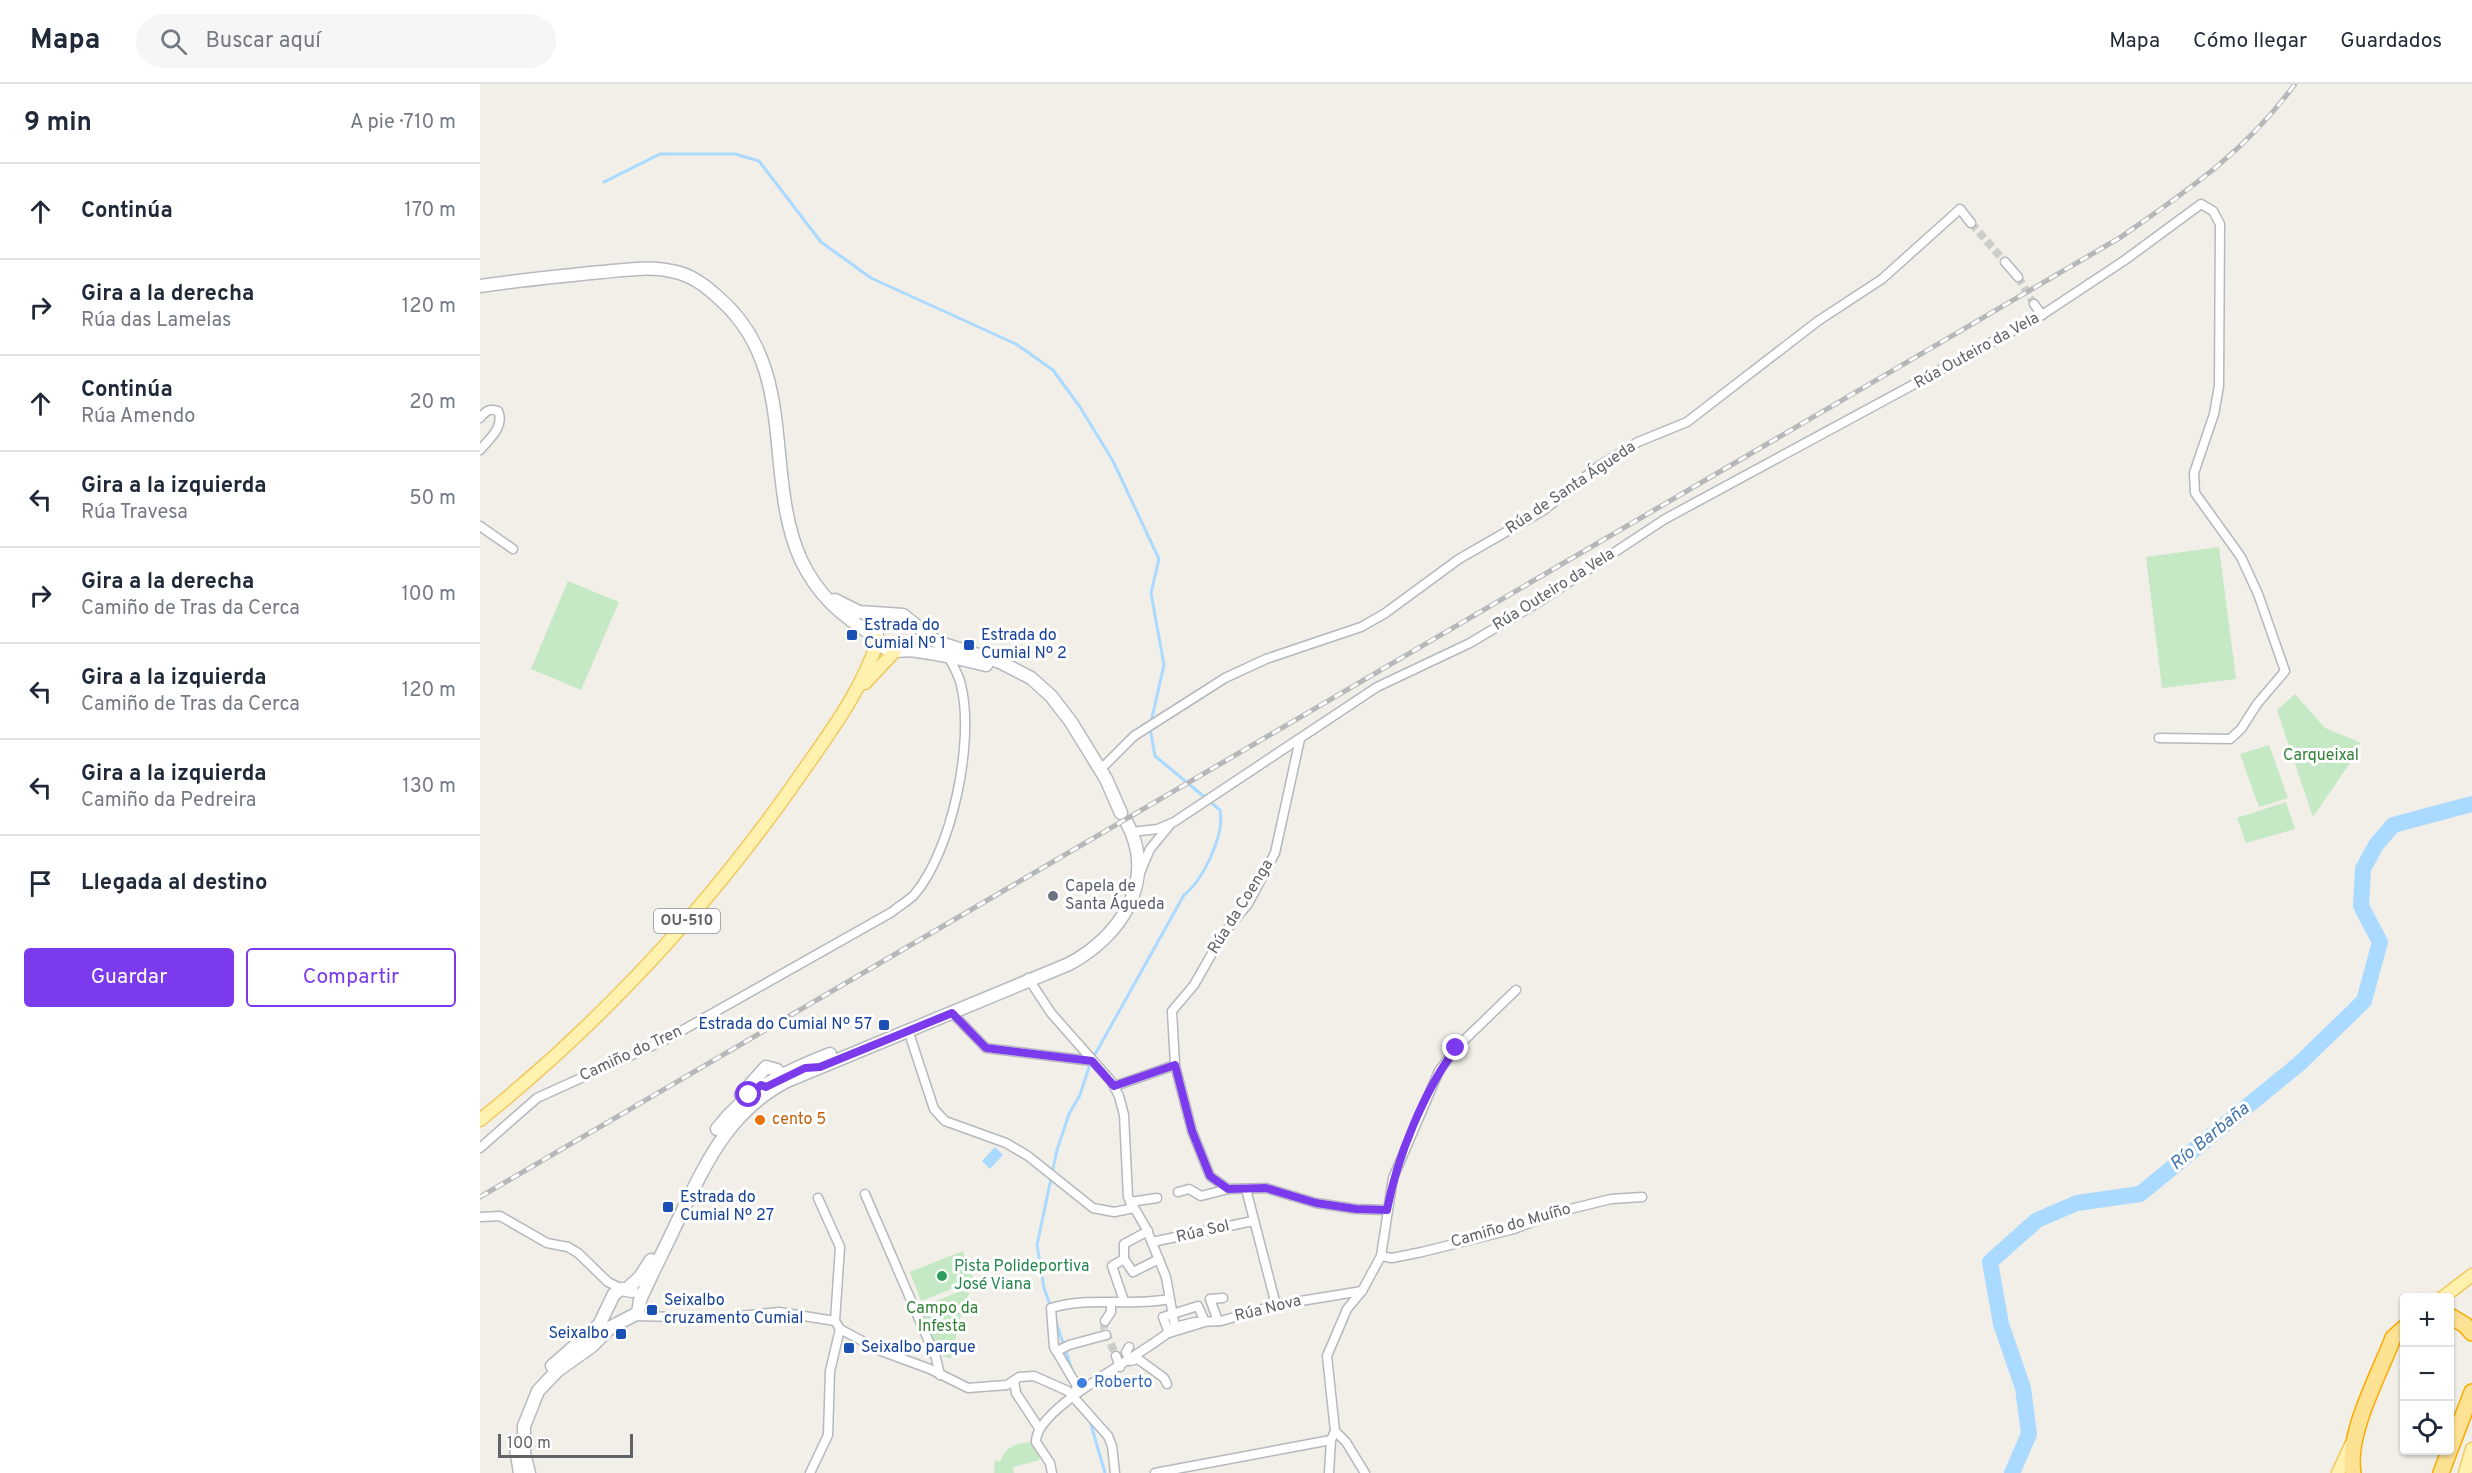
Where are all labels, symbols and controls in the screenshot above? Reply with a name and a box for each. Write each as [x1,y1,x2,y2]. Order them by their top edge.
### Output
search box [136,14,556,68]
text: Mapa [30,23,100,59]
icon: search [157,25,190,58]
text: Buscar aquí [205,28,321,55]
text: Mapa [2109,28,2160,55]
text: Cómo llegar [2193,28,2307,55]
text: Guardados [2340,28,2442,55]
text: 9 min [24,107,92,140]
text: A pie · 710 m [350,110,456,136]
icon: ahead [24,195,57,228]
text: Continúa [81,198,173,225]
text: 170 m [404,198,456,224]
text: Gira a la derecha [81,281,254,308]
icon: right [24,291,57,324]
text: 120 m [402,294,456,320]
text: Rúa das Lamelas [81,308,231,334]
street label: Rúa Outeiro da Vela [1911,308,2043,394]
text: Continúa [81,377,173,404]
icon: ahead [24,387,57,420]
text: 20 m [409,390,456,416]
text: Rúa Amendo [81,404,195,430]
street label: Rúa de Santa Águeda [1501,435,1640,539]
text: Gira a la izquierda [81,473,267,500]
icon: left [24,483,57,516]
text: 50 m [409,486,456,512]
text: Rúa Travesa [81,500,188,526]
street label: Rúa Outeiro da Vela [1489,544,1619,636]
text: Gira a la derecha [81,569,254,596]
icon: right [24,579,57,612]
text: 100 m [401,582,456,608]
text: Camiño de Tras da Cerca [81,596,300,622]
place label: Estrada do Cumial Nº 1 [864,616,946,654]
place label: Estrada do Cumial Nº 2 [981,626,1067,664]
marker: Estrada do Cumial Nº 1 [845,628,859,642]
marker: Estrada do Cumial Nº 2 [962,638,976,652]
text: Gira a la izquierda [81,665,267,692]
icon: left [24,675,57,708]
text: 120 m [402,678,456,704]
text: Camiño de Tras da Cerca [81,692,300,718]
park label: Carqueixal [2283,746,2359,766]
text: Gira a la izquierda [81,761,267,788]
icon: left [24,771,57,804]
text: 130 m [402,774,456,800]
text: Camiño da Pedreira [81,788,256,814]
street label: Rúa da Coenga [1204,856,1278,958]
icon: arrive [24,867,57,900]
text: Llegada al destino [81,870,267,897]
place label: Capela de Santa Águeda [1065,877,1164,915]
marker: Capela de Santa Águeda [1046,889,1060,903]
road number: OU-510 [654,909,720,933]
button: Guardar [24,948,234,1007]
button: Compartir [246,948,456,1007]
place label: Estrada do Cumial Nº 57 [698,1015,872,1035]
marker: Estrada do Cumial Nº 57 [877,1018,891,1032]
street label: Camiño do Tren [577,1022,685,1086]
route end [1442,1034,1468,1060]
route start [735,1081,761,1107]
water label: Río Barbaña [2166,1098,2255,1176]
place label: cento 5 [772,1110,826,1130]
marker: cento 5 [753,1113,767,1127]
place label: Estrada do Cumial Nº 27 [680,1188,774,1226]
street label: Camiño do Muíño [1449,1199,1573,1253]
marker: Estrada do Cumial Nº 27 [661,1200,675,1214]
street label: Rúa Sol [1174,1216,1232,1248]
place label: Pista Polideportiva José Viana [954,1257,1089,1295]
marker: Pista Polideportiva José Viana [935,1269,949,1283]
place label: Seixalbo cruzamento Cumial [664,1291,803,1329]
street label: Rúa Nova [1233,1291,1303,1327]
map controls [2400,1293,2454,1455]
button: + [2400,1293,2454,1347]
park label: Campo da Infesta [906,1299,978,1337]
marker: Seixalbo cruzamento Cumial [645,1303,659,1317]
place label: Seixalbo [548,1324,609,1344]
marker: Seixalbo [614,1327,628,1341]
place label: Seixalbo parque [861,1338,976,1358]
marker: Seixalbo parque [842,1341,856,1355]
button: − [2400,1347,2454,1401]
place label: Roberto [1094,1373,1153,1393]
marker: Roberto [1075,1376,1089,1390]
button: locate [2400,1401,2454,1455]
scale bar [498,1431,633,1458]
text: 100 m [507,1434,551,1454]

